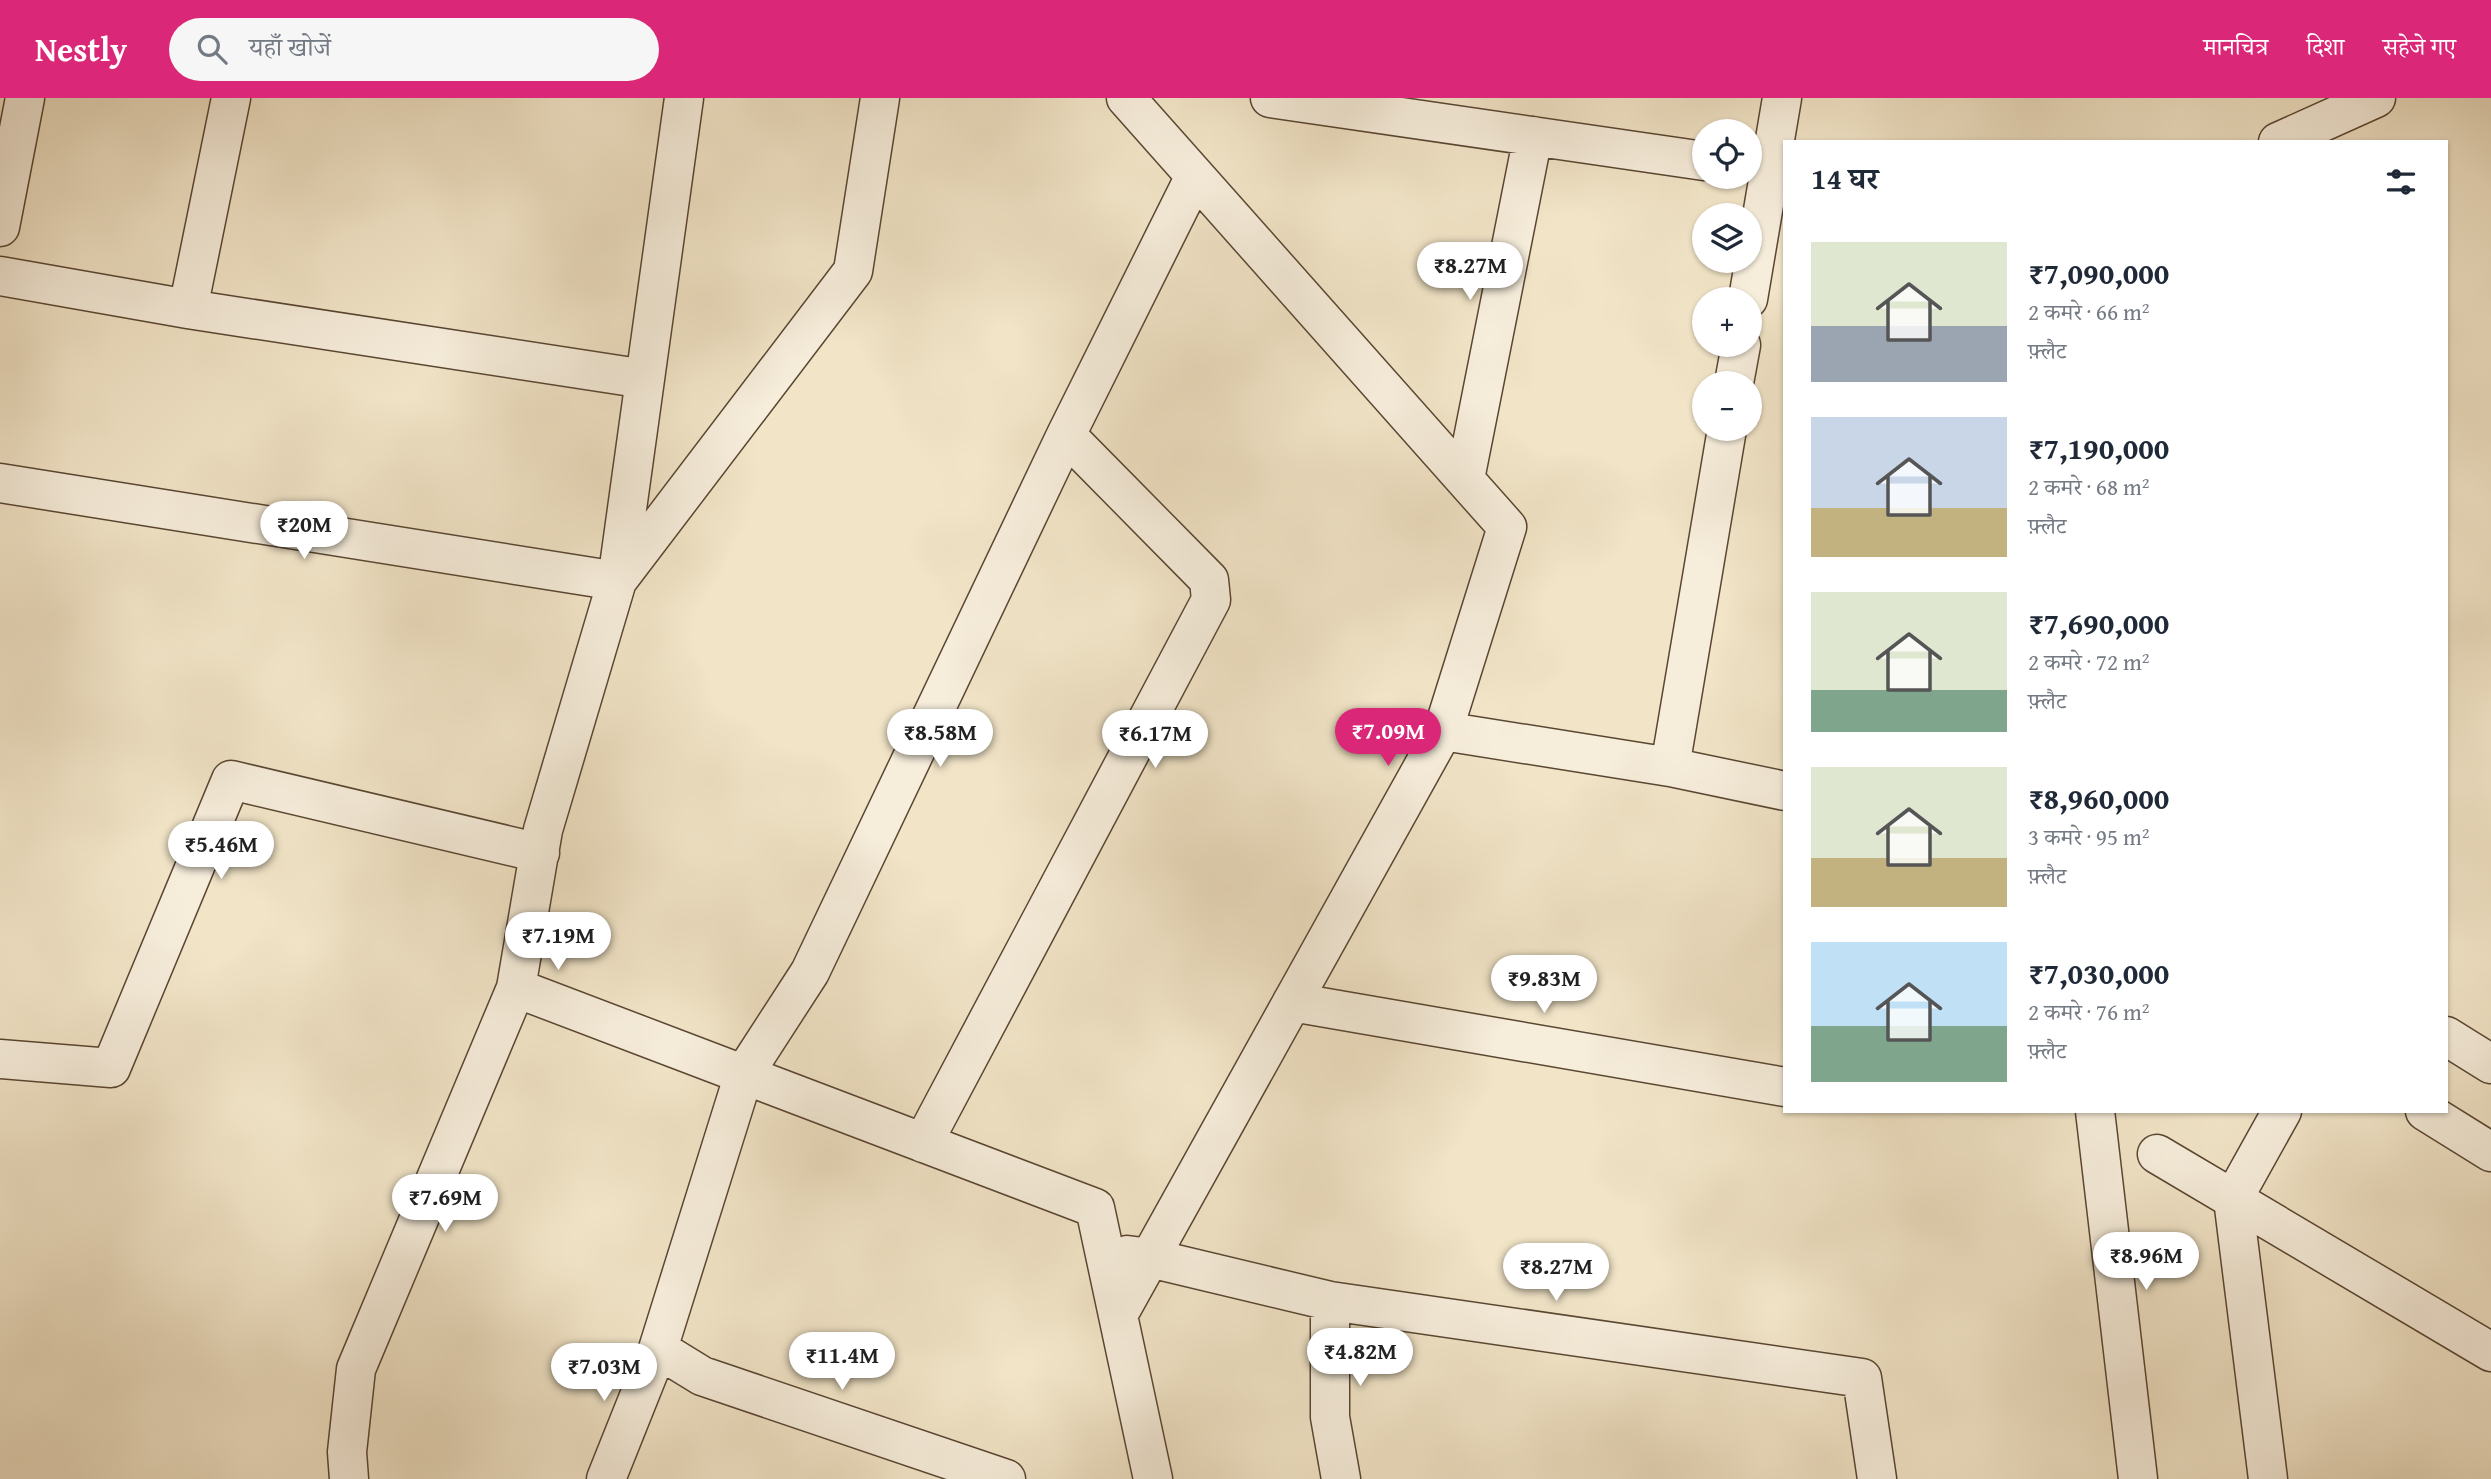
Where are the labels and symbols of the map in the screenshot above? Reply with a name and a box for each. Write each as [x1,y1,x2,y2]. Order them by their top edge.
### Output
pin: ₹8.27M [1413,242,1527,302]
pin: ₹20M [263,502,345,561]
pin: ₹7.09M [1331,708,1445,768]
pin: ₹8.58M [883,710,997,769]
pin: ₹6.17M [1098,710,1212,770]
pin: ₹5.46M [164,822,278,881]
pin: ₹7.19M [501,912,615,972]
pin: ₹9.83M [1487,956,1601,1015]
pin: ₹7.69M [388,1174,502,1234]
pin: ₹8.96M [2089,1232,2203,1292]
pin: ₹8.27M [1499,1244,1613,1303]
pin: ₹4.82M [1303,1328,1417,1388]
pin: ₹11.4M [785,1332,899,1392]
pin: ₹7.03M [547,1344,661,1403]

